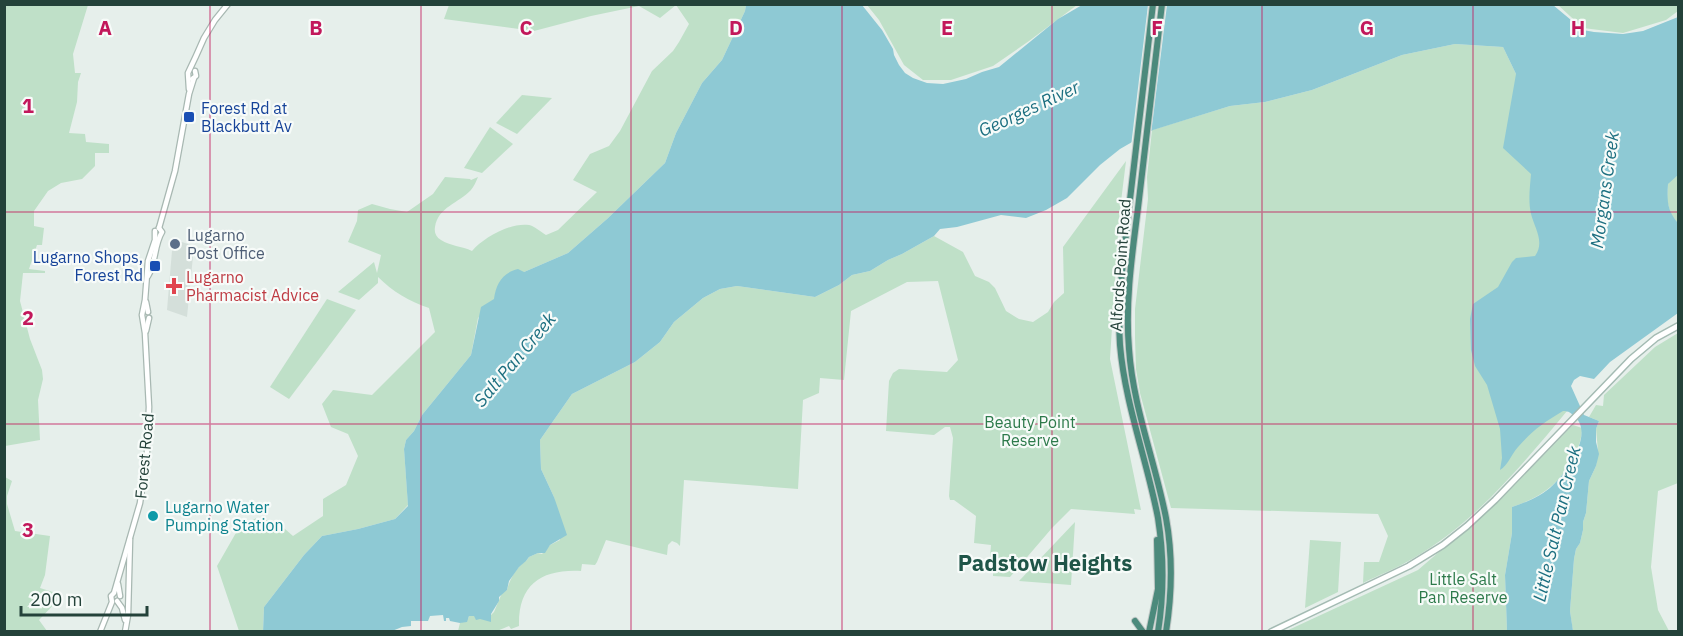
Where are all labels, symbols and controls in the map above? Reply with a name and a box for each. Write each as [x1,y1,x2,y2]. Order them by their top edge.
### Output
text: A [98,14,112,41]
text: B [309,14,323,41]
text: C [519,14,533,41]
text: D [729,14,743,41]
text: E [941,14,953,41]
text: F [1151,14,1163,41]
text: G [1360,14,1374,41]
text: H [1571,14,1585,41]
water label: Georges River [975,75,1083,142]
text: 1 [22,92,34,119]
place label: Forest Rd at Blackbutt Av [201,98,292,136]
marker: Forest Rd at Blackbutt Av [182,110,196,124]
water label: Morgans Creek [1585,129,1624,250]
street label: Alfords Point Road [1105,198,1135,332]
place label: Lugarno Post Office [187,225,265,263]
marker: Lugarno Post Office [168,237,182,251]
place label: Lugarno Shops, Forest Rd [33,247,143,285]
marker: Lugarno Shops, Forest Rd [148,259,162,273]
place label: Lugarno Pharmacist Advice [186,267,319,305]
marker: Lugarno Pharmacist Advice [167,279,181,293]
text: 2 [22,304,34,331]
water label: Salt Pan Creek [469,307,561,411]
street label: Forest Road [130,412,158,500]
park label: Beauty Point Reserve [984,412,1076,450]
water label: Little Salt Pan Creek [1527,443,1586,604]
place label: Lugarno Water Pumping Station [165,497,283,535]
marker: Lugarno Water Pumping Station [146,509,160,523]
text: 3 [22,516,34,543]
district label: Padstow Heights [958,548,1132,577]
park label: Little Salt Pan Reserve [1419,569,1508,607]
scale bar [21,579,147,617]
text: 200 m [30,588,82,611]

